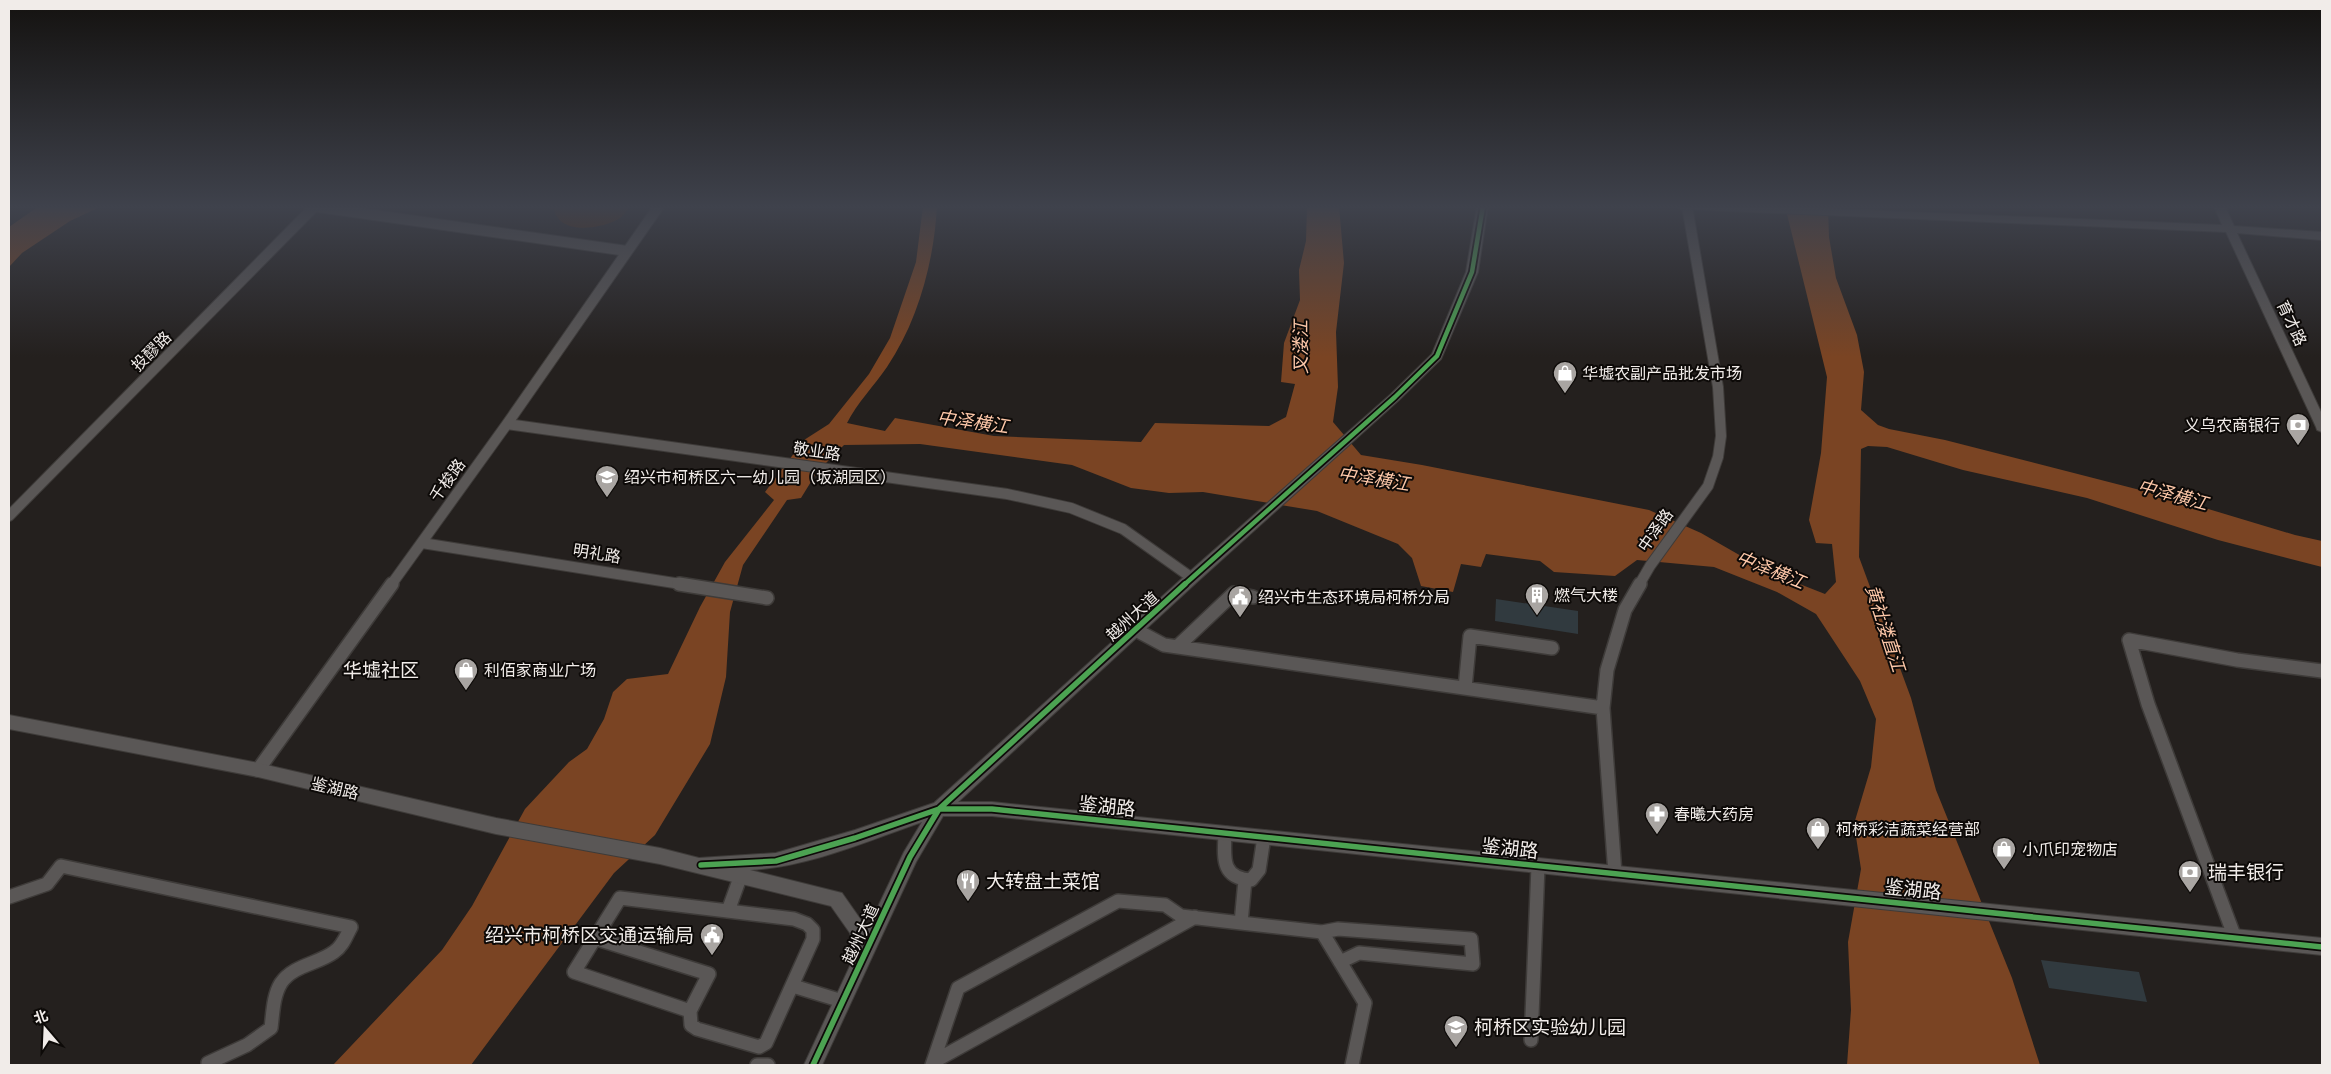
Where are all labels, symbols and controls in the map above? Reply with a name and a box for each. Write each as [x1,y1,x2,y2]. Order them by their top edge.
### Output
street label: 育才路 [2272,297,2312,349]
water label: 叉溇江 [1288,318,1312,374]
street label: 投醪路 [126,326,176,376]
shop icon: 华墟农副产品批发市场 [1552,360,1578,394]
place label: 华墟农副产品批发市场 [1582,362,1742,384]
water label: 中泽横江 [936,404,1012,438]
bank icon: 义乌农商银行 [2285,412,2311,446]
place label: 义乌农商银行 [2184,414,2280,436]
street label: 敬业路 [792,437,842,465]
street label: 千梭路 [424,454,470,506]
water label: 中泽横江 [1337,461,1413,496]
school or university icon: 绍兴市柯桥区六一幼儿园（坂湖园区） [594,464,620,498]
place label: 绍兴市柯桥区六一幼儿园（坂湖园区） [624,466,896,488]
water label: 中泽横江 [2135,473,2213,515]
street label: 中泽路 [1632,504,1678,556]
street label: 明礼路 [572,538,622,568]
water label: 中泽横江 [1733,544,1811,594]
water label: 黄社溇直江 [1861,581,1912,676]
building icon: 燃气大楼 [1524,582,1550,616]
public building icon: 绍兴市生态环境局柯桥分局 [1227,584,1253,618]
place label: 燃气大楼 [1554,584,1618,606]
street label: 越州大道 [1101,586,1163,646]
place label: 绍兴市生态环境局柯桥分局 [1258,586,1450,608]
district label: 华墟社区 [343,657,419,683]
shop icon: 利佰家商业广场 [453,657,479,691]
place label: 利佰家商业广场 [484,659,596,681]
street label: 鉴湖路 [309,772,361,804]
street label: 鉴湖路 [1077,790,1137,822]
pharmacy icon: 春曦大药房 [1644,801,1670,835]
place label: 春曦大药房 [1674,803,1754,825]
shop icon: 柯桥彩洁蔬菜经营部 [1805,816,1831,850]
place label: 柯桥彩洁蔬菜经营部 [1836,818,1980,840]
street label: 鉴湖路 [1480,832,1540,864]
shop icon: 小爪印宠物店 [1991,836,2017,870]
place label: 小爪印宠物店 [2022,838,2118,860]
bank icon: 瑞丰银行 [2177,859,2203,893]
place label: 瑞丰银行 [2208,859,2284,885]
restaurant icon: 大转盘土菜馆 [955,868,981,902]
place label: 大转盘土菜馆 [986,868,1100,894]
street label: 鉴湖路 [1883,873,1943,905]
street label: 越州大道 [837,900,883,968]
place label: 绍兴市柯桥区交通运输局 [485,922,694,948]
public building icon: 绍兴市柯桥区交通运输局 [699,922,725,956]
north arrow [20,1004,70,1054]
text: 北 [31,1005,50,1027]
school or university icon: 柯桥区实验幼儿园 [1443,1014,1469,1048]
place label: 柯桥区实验幼儿园 [1474,1014,1626,1040]

